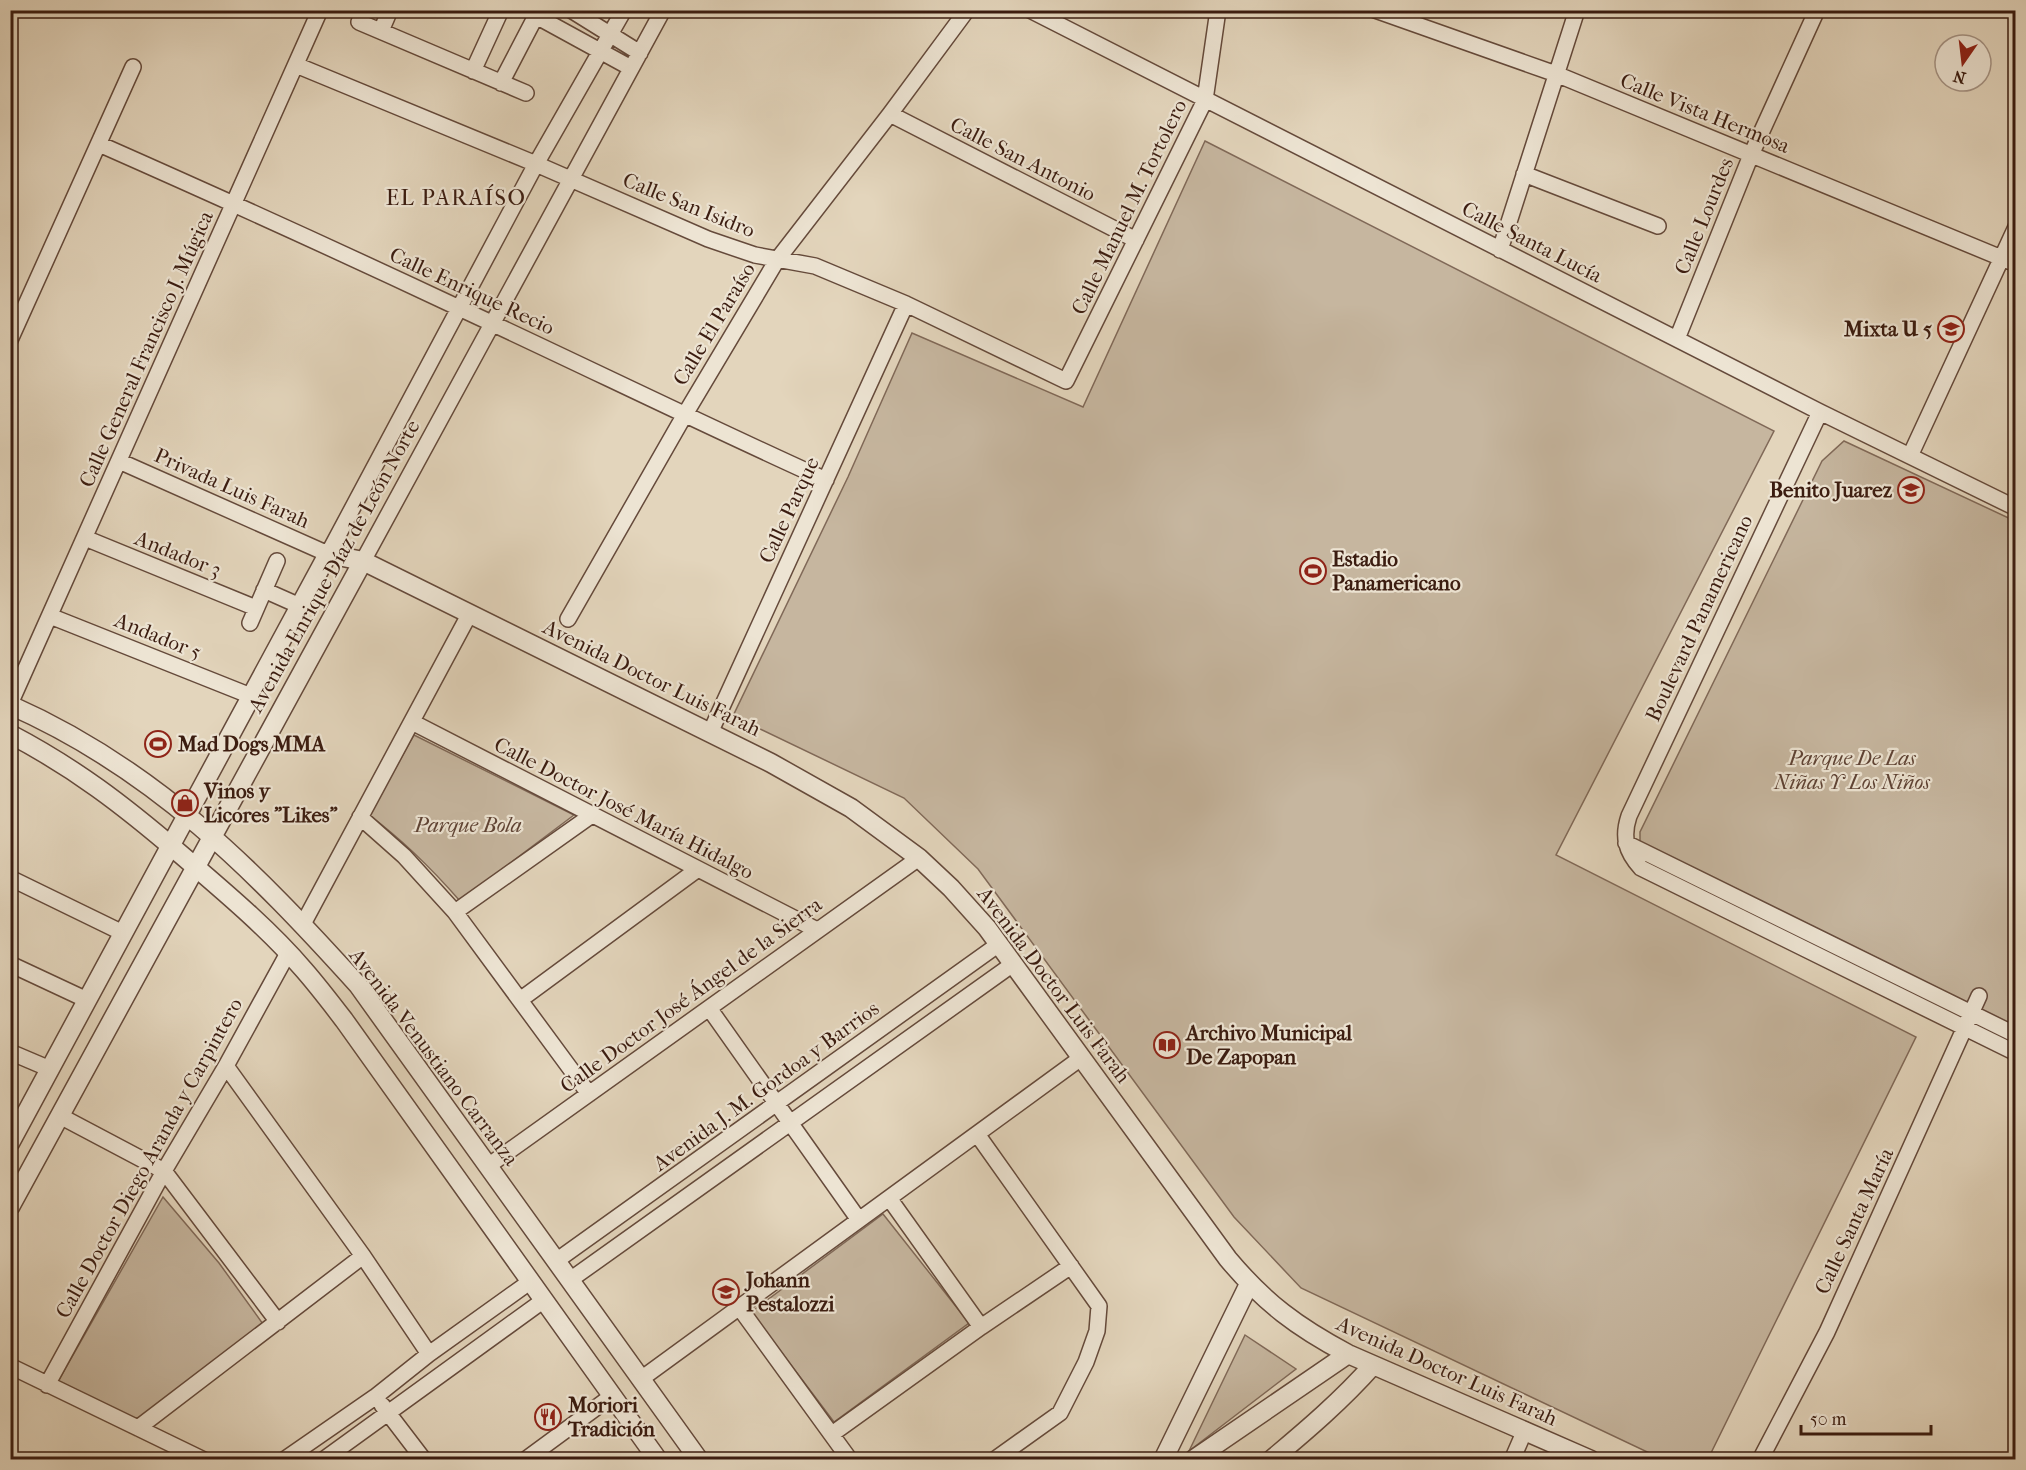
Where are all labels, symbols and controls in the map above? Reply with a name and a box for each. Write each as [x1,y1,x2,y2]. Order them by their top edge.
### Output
north arrow [1933,33,1993,93]
text: N [1950,66,1968,88]
street label: Calle Vista Hermosa [1617,68,1794,158]
street label: Calle Manuel M. Tortolero [1066,95,1192,319]
street label: Calle San Antonio [946,112,1100,206]
street label: Calle Lourdes [1670,154,1738,278]
street label: Calle San Isidro [619,168,759,242]
district label: EL PARAÍSO [386,184,526,211]
street label: Calle Santa Lucía [1458,196,1606,288]
street label: Calle General Francisco J. Múgica [74,207,218,491]
street label: Calle Enrique Recio [386,242,558,340]
street label: Calle El Paraíso [668,258,760,390]
school or university icon: Mixta U 5 [1936,314,1966,344]
place label: Mixta U 5 [1843,317,1932,341]
street label: Avenida Enrique Díaz de León Norte [243,416,425,717]
street label: Privada Luis Farah [151,443,314,533]
street label: Calle Parque [754,453,824,567]
school or university icon: Benito Juarez [1896,475,1926,505]
place label: Benito Juarez [1769,478,1893,502]
street label: Boulevard Panamericano [1641,511,1757,725]
street label: Andador 3 [130,525,225,582]
place label: Estadio Panamericano [1332,547,1461,595]
sports icon: Estadio Panamericano [1298,556,1328,586]
street label: Andador 5 [110,607,205,664]
street label: Avenida Doctor Luis Farah [538,614,765,741]
sports icon: Mad Dogs MMA [143,729,173,759]
place label: Mad Dogs MMA [177,732,326,756]
street label: Calle Doctor José María Hidalgo [490,732,758,884]
park label: Parque De Las Niñas Y Los Niños [1773,746,1930,794]
place label: Vinos y Licores "Likes" [203,779,338,827]
shop icon: Vinos y Licores "Likes" [170,788,200,818]
park label: Parque Bola [413,813,522,837]
street label: Avenida Doctor Luis Farah [972,881,1136,1088]
street label: Calle Doctor José Ángel de la Sierra [556,892,827,1098]
street label: Avenida Venustiano Carranza [344,943,524,1170]
street label: Calle Doctor Diego Aranda y Carpintero [51,994,247,1322]
street label: Avenida J. M. Gordoa y Barrios [648,996,884,1177]
place label: Archivo Municipal De Zapopan [1184,1021,1352,1069]
library icon: Archivo Municipal De Zapopan [1152,1030,1182,1060]
street label: Calle Santa María [1810,1144,1898,1298]
place label: Johann Pestalozzi [744,1268,835,1316]
school or university icon: Johann Pestalozzi [711,1277,741,1307]
street label: Avenida Doctor Luis Farah [1332,1311,1561,1431]
place label: Moriori Tradición [567,1393,656,1441]
scale bar [1801,1398,1932,1436]
restaurant icon: Moriori Tradición [533,1402,563,1432]
text: 50 m [1810,1409,1847,1430]

